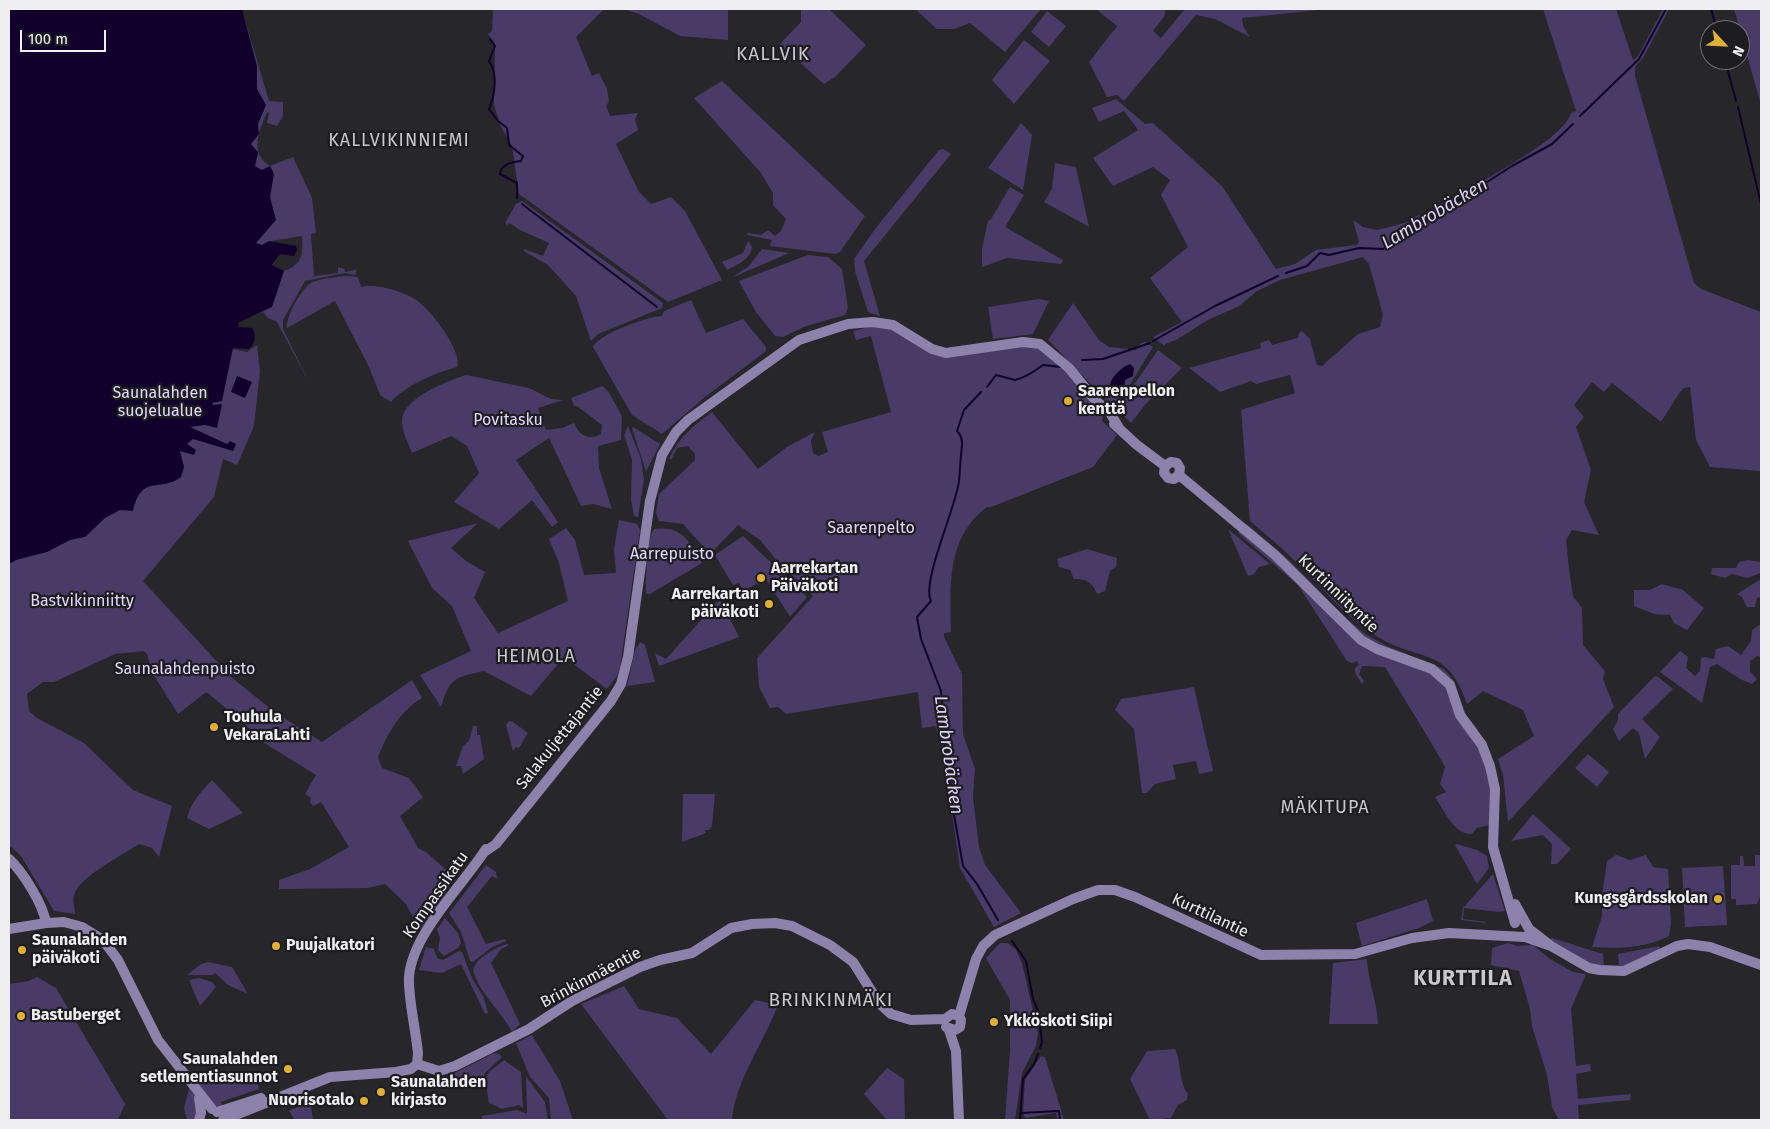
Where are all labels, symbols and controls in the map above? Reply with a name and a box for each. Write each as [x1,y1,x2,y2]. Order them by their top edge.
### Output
scale bar [22,20,109,52]
north arrow [1700,20,1750,70]
text: 100 m [28,30,68,48]
text: N [1728,43,1748,59]
district label: KALLVIK [735,44,811,66]
district label: KALLVIKINNIEMI [326,130,472,152]
water label: Lambrobäcken [1378,174,1492,254]
place label: Saarenpellon kenttä [1078,382,1175,420]
park label: Saunalahden suojelualue [112,384,208,422]
marker: Saarenpellon kenttä [1062,395,1074,407]
park label: Povitasku [473,411,543,431]
park label: Saarenpelto [827,519,915,539]
park label: Aarrepuisto [630,545,714,565]
street label: Kurtinniityntie [1294,551,1382,637]
place label: Aarrekartan Päiväkoti [771,559,858,597]
marker: Aarrekartan Päiväkoti [755,572,767,584]
place label: Aarrekartan päiväkoti [672,585,759,623]
park label: Bastvikinniitty [30,592,134,612]
marker: Aarrekartan päiväkoti [763,598,775,610]
district label: HEIMOLA [495,646,577,668]
park label: Saunalahdenpuisto [115,660,255,680]
street label: Salakuljettajantie [512,682,608,794]
water label: Lambrobäcken [929,694,967,816]
place label: Touhula VekaraLahti [224,708,310,746]
marker: Touhula VekaraLahti [208,721,220,733]
district label: MÄKITUPA [1279,797,1371,819]
street label: Kompassikatu [399,848,473,942]
place label: Kungsgårdsskolan [1575,889,1708,909]
street label: Kurttilantie [1169,890,1251,942]
marker: Kungsgårdsskolan [1712,893,1724,905]
place label: Saunalahden päiväkoti [32,931,127,969]
place label: Puujalkatori [286,936,375,956]
marker: Puujalkatori [270,940,282,952]
street label: Brinkinmäentie [537,943,645,1013]
marker: Saunalahden päiväkoti [16,944,28,956]
district label: KURTTILA [1412,966,1514,992]
district label: BRINKINMÄKI [767,990,895,1012]
place label: Bastuberget [31,1006,121,1026]
marker: Bastuberget [15,1010,27,1022]
place label: Ykköskoti Siipi [1004,1012,1113,1032]
marker: Ykköskoti Siipi [988,1016,1000,1028]
place label: Saunalahden setlementiasunnot [140,1050,278,1088]
marker: Saunalahden setlementiasunnot [282,1063,294,1075]
place label: Saunalahden kirjasto [391,1073,486,1111]
marker: Saunalahden kirjasto [375,1086,387,1098]
place label: Nuorisotalo [268,1091,354,1111]
marker: Nuorisotalo [358,1095,370,1107]

